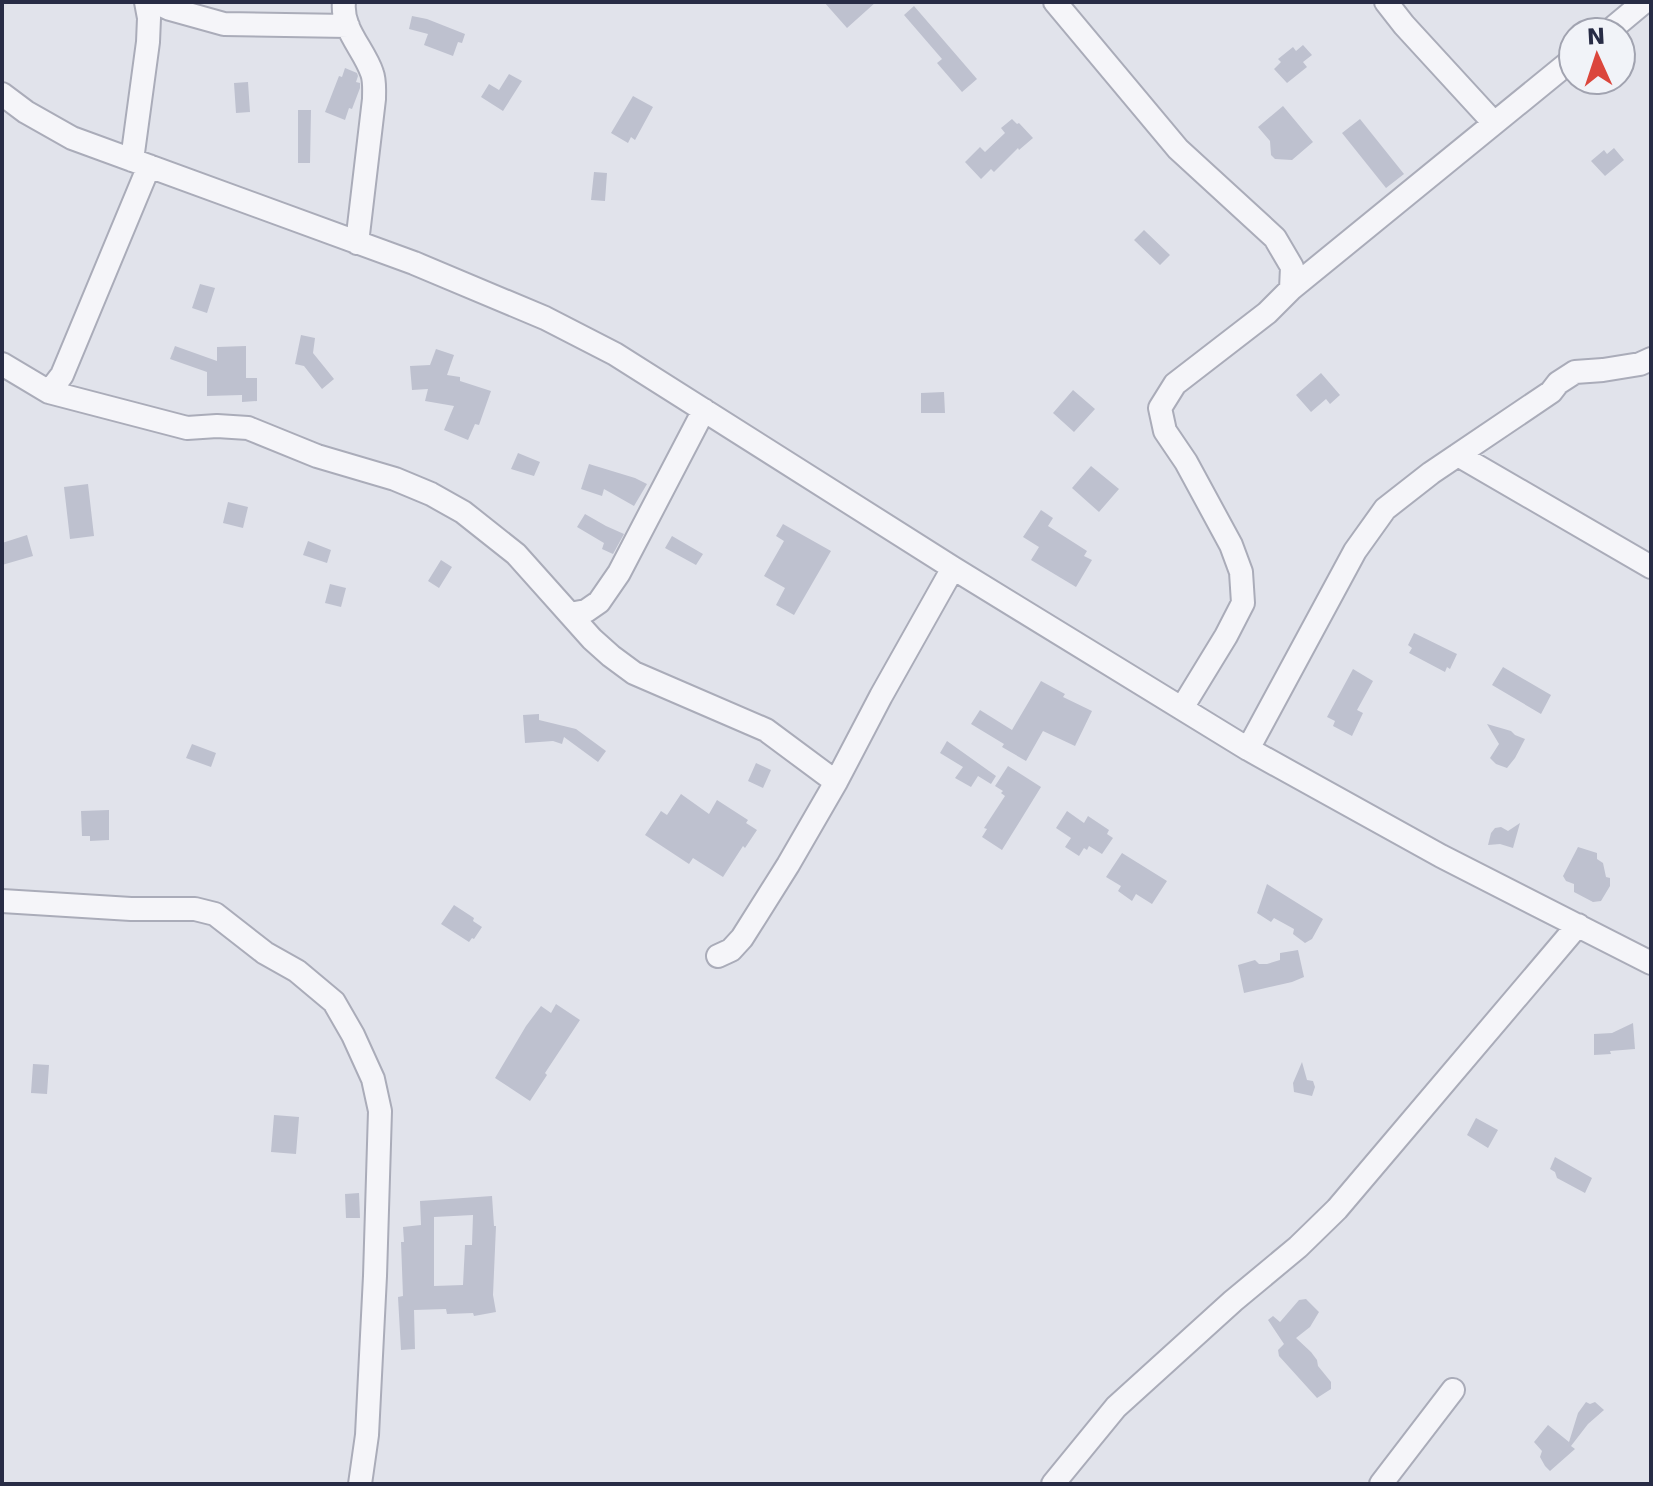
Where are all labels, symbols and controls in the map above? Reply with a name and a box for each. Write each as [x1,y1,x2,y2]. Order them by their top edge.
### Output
north arrow [1557,16,1637,96]
text: N [1586,24,1606,49]

